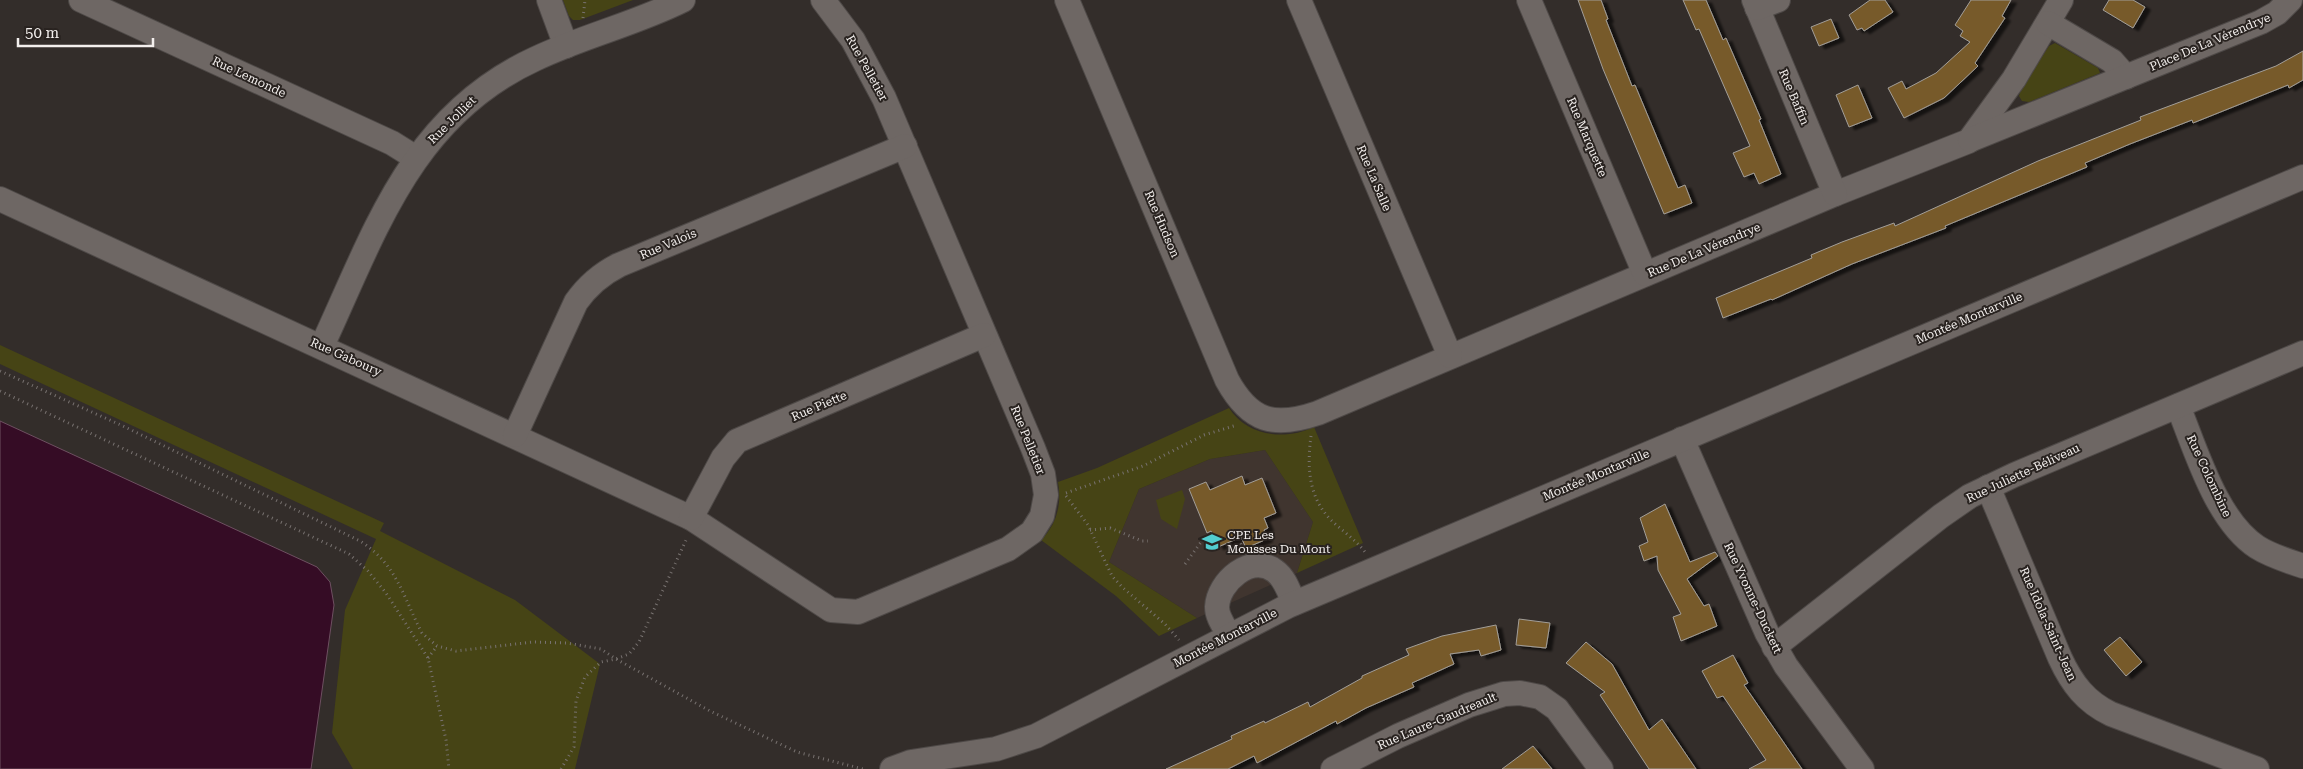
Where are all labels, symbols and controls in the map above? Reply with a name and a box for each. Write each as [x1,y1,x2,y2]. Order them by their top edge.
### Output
street label: Place De La Vérendrye [2147,10,2273,74]
scale bar [18,15,152,47]
text: 50 m [25,24,60,42]
street label: Rue Pelletier [843,33,891,103]
street label: Rue Lemonde [210,54,288,100]
street label: Rue Baffin [1776,67,1812,127]
street label: Rue Jolliet [425,93,479,147]
street label: Rue Marquette [1564,95,1610,179]
street label: Rue La Salle [1354,143,1394,213]
street label: Rue Hudson [1142,189,1182,260]
street label: Rue De La Vérendrye [1646,220,1763,280]
street label: Rue Valois [638,226,699,262]
street label: Montée Montarville [1914,289,2025,347]
street label: Rue Gaboury [308,335,384,379]
street label: Rue Piette [789,388,849,424]
street label: Rue Pelletier [1008,404,1048,477]
street label: Rue Colombine [2184,433,2234,520]
street label: Rue Juliette-Béliveau [1964,440,2082,505]
street label: Montée Montarville [1541,446,1652,504]
place label: CPE Les Mousses Du Mont [1227,528,1331,556]
school or university icon: CPE Les Mousses Du Mont [1201,531,1223,553]
street label: Rue Yvonne-Duckett [1721,540,1785,656]
street label: Rue Idola-Saint-Jean [2017,565,2079,683]
street label: Montée Montarville [1171,606,1279,670]
street label: Rue Laure-Gaudreault [1375,689,1499,752]

